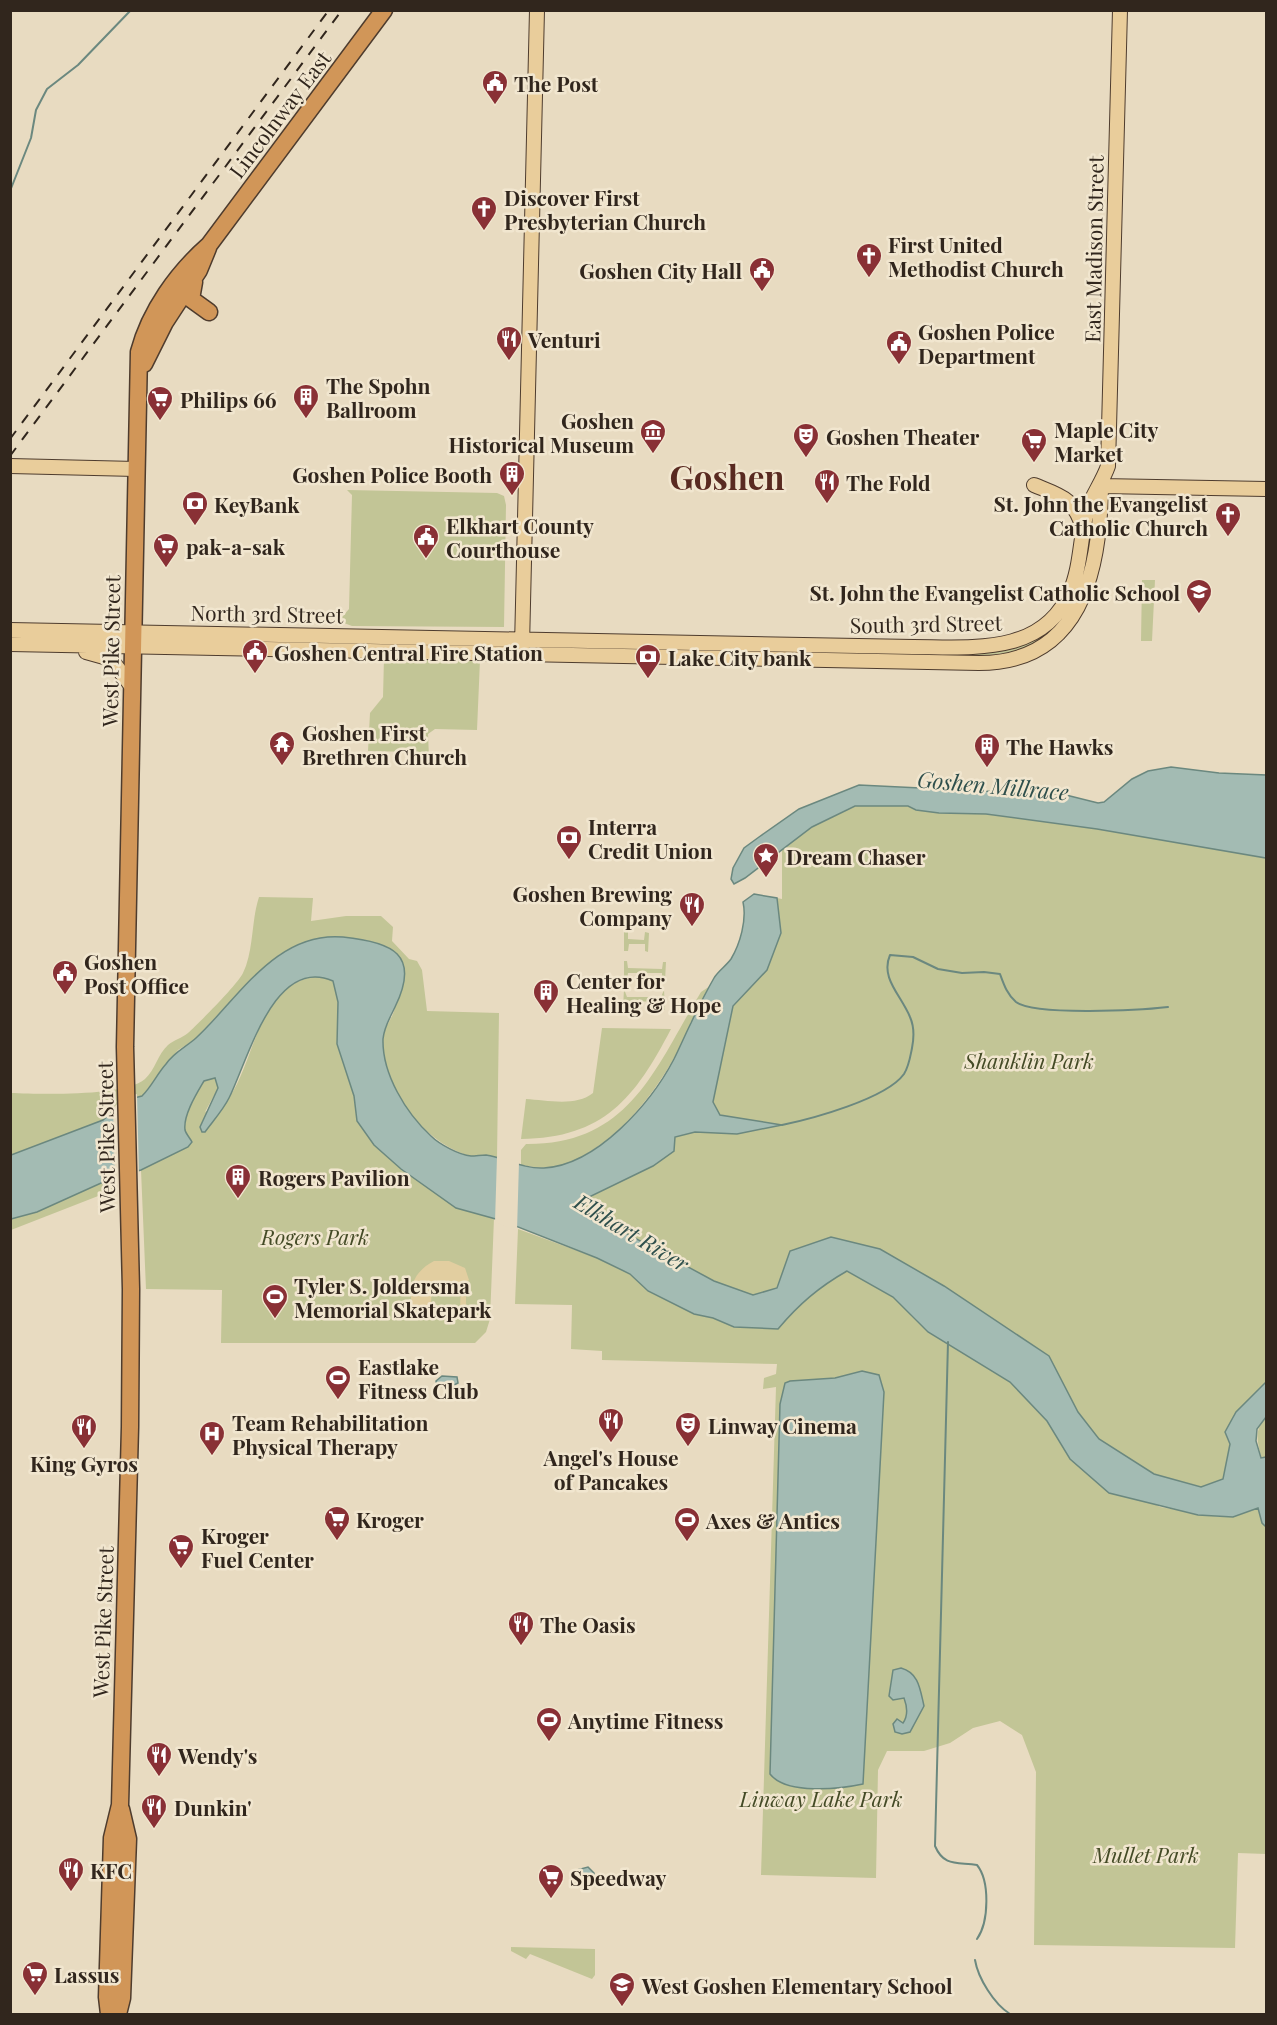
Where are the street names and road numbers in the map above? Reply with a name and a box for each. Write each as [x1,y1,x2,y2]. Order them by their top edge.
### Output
street label: Lincolnway East [222,44,336,183]
street label: East Madison Street [1077,155,1109,343]
street label: West Pike Street [95,574,125,728]
street label: North 3rd Street [191,598,344,628]
street label: South 3rd Street [850,608,1003,638]
street label: West Pike Street [90,1060,120,1214]
street label: West Pike Street [85,1545,119,1699]

